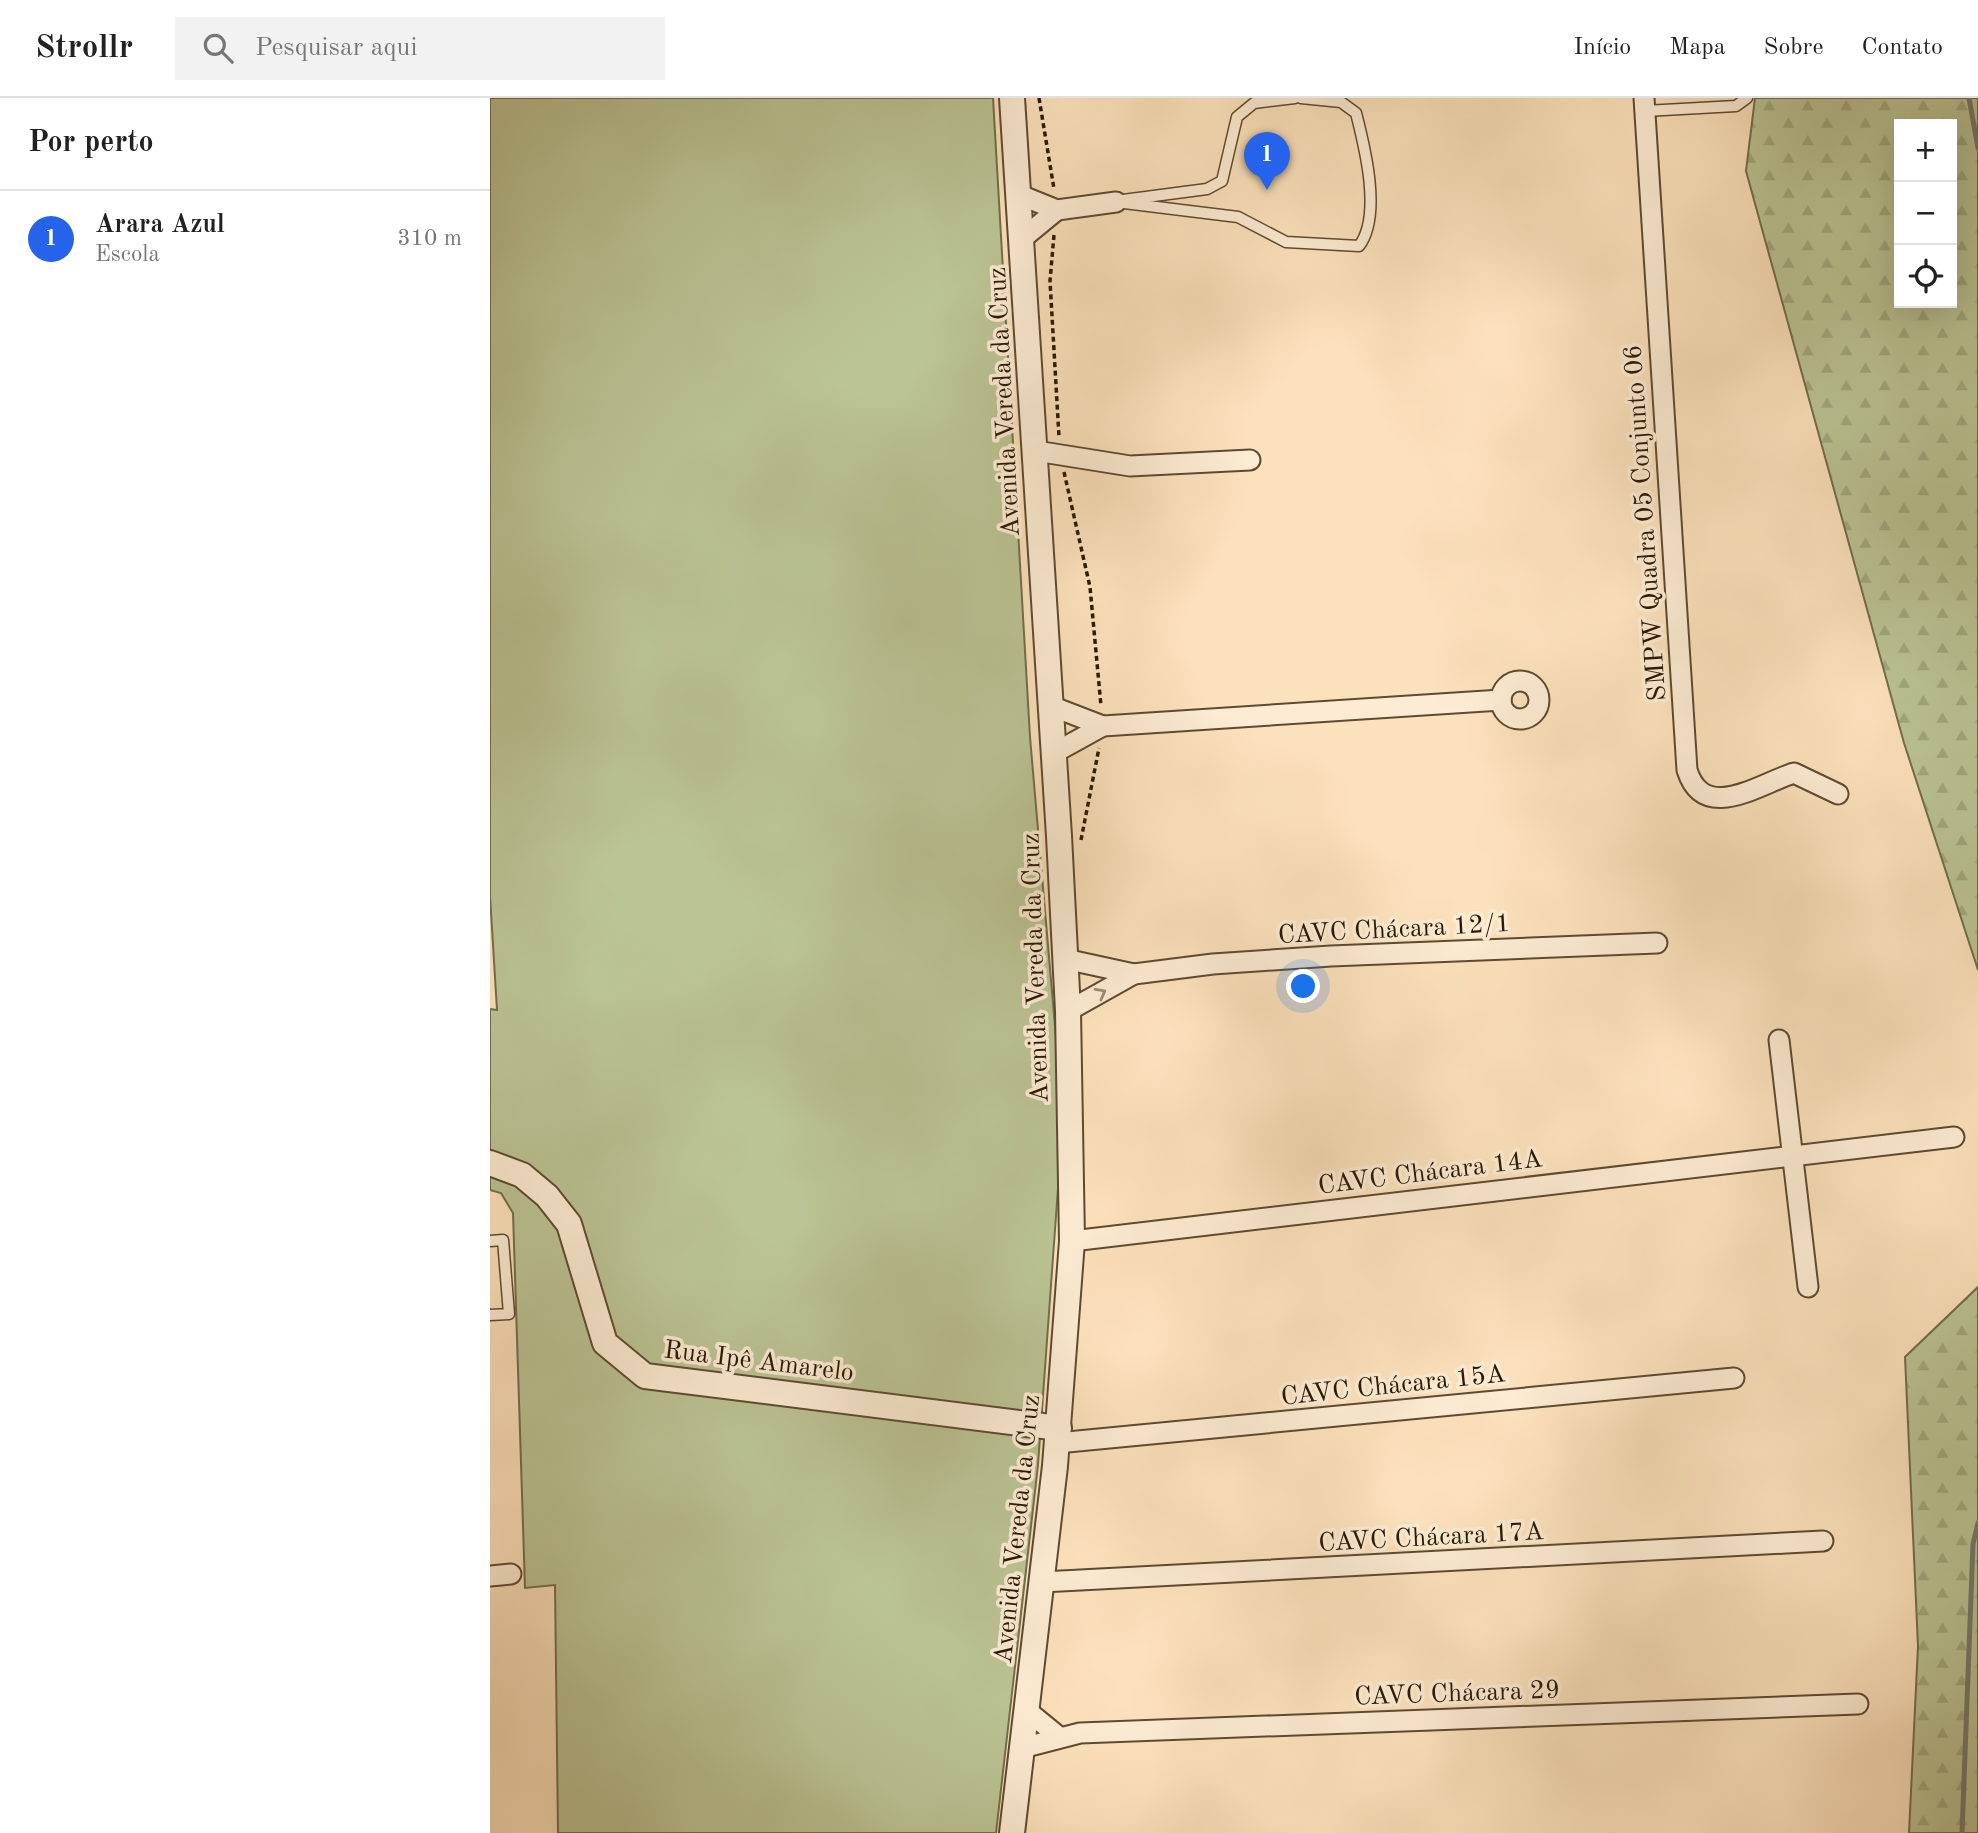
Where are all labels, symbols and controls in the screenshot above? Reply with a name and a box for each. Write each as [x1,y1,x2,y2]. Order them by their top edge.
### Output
search box [175,17,665,80]
icon: search [199,29,237,67]
text: Strollr [35,32,133,65]
text: Pesquisar aqui [255,35,417,61]
text: Início [1574,36,1631,60]
text: Mapa [1669,36,1726,60]
text: Sobre [1764,36,1823,60]
text: Contato [1861,36,1943,60]
map controls [1894,119,1957,308]
button: + [1894,119,1957,182]
text: Por perto [28,128,154,158]
pin: 1 [1244,132,1290,190]
button: − [1894,182,1957,245]
text: Arara Azul [95,212,225,238]
text: 1 [44,227,58,250]
text: 310 m [397,227,462,250]
text: Escola [95,243,160,266]
button: locate [1894,245,1957,308]
street label: Avenida Vereda da Cruz [985,266,1025,538]
street label: SMPW Quadra 05 Conjunto 06 [1621,344,1671,702]
street label: Avenida Vereda da Cruz [1018,832,1054,1104]
street label: CAVC Chácara 12/1 [1277,911,1511,949]
your location [1286,969,1320,1003]
one-way arrow [1094,988,1106,1001]
street label: CAVC Chácara 14A [1317,1146,1544,1200]
street label: Rua Ipê Amarelo [662,1337,855,1387]
street label: CAVC Chácara 15A [1280,1361,1507,1411]
street label: Avenida Vereda da Cruz [991,1393,1045,1665]
street label: CAVC Chácara 17A [1318,1519,1545,1557]
street label: CAVC Chácara 29 [1354,1677,1560,1711]

